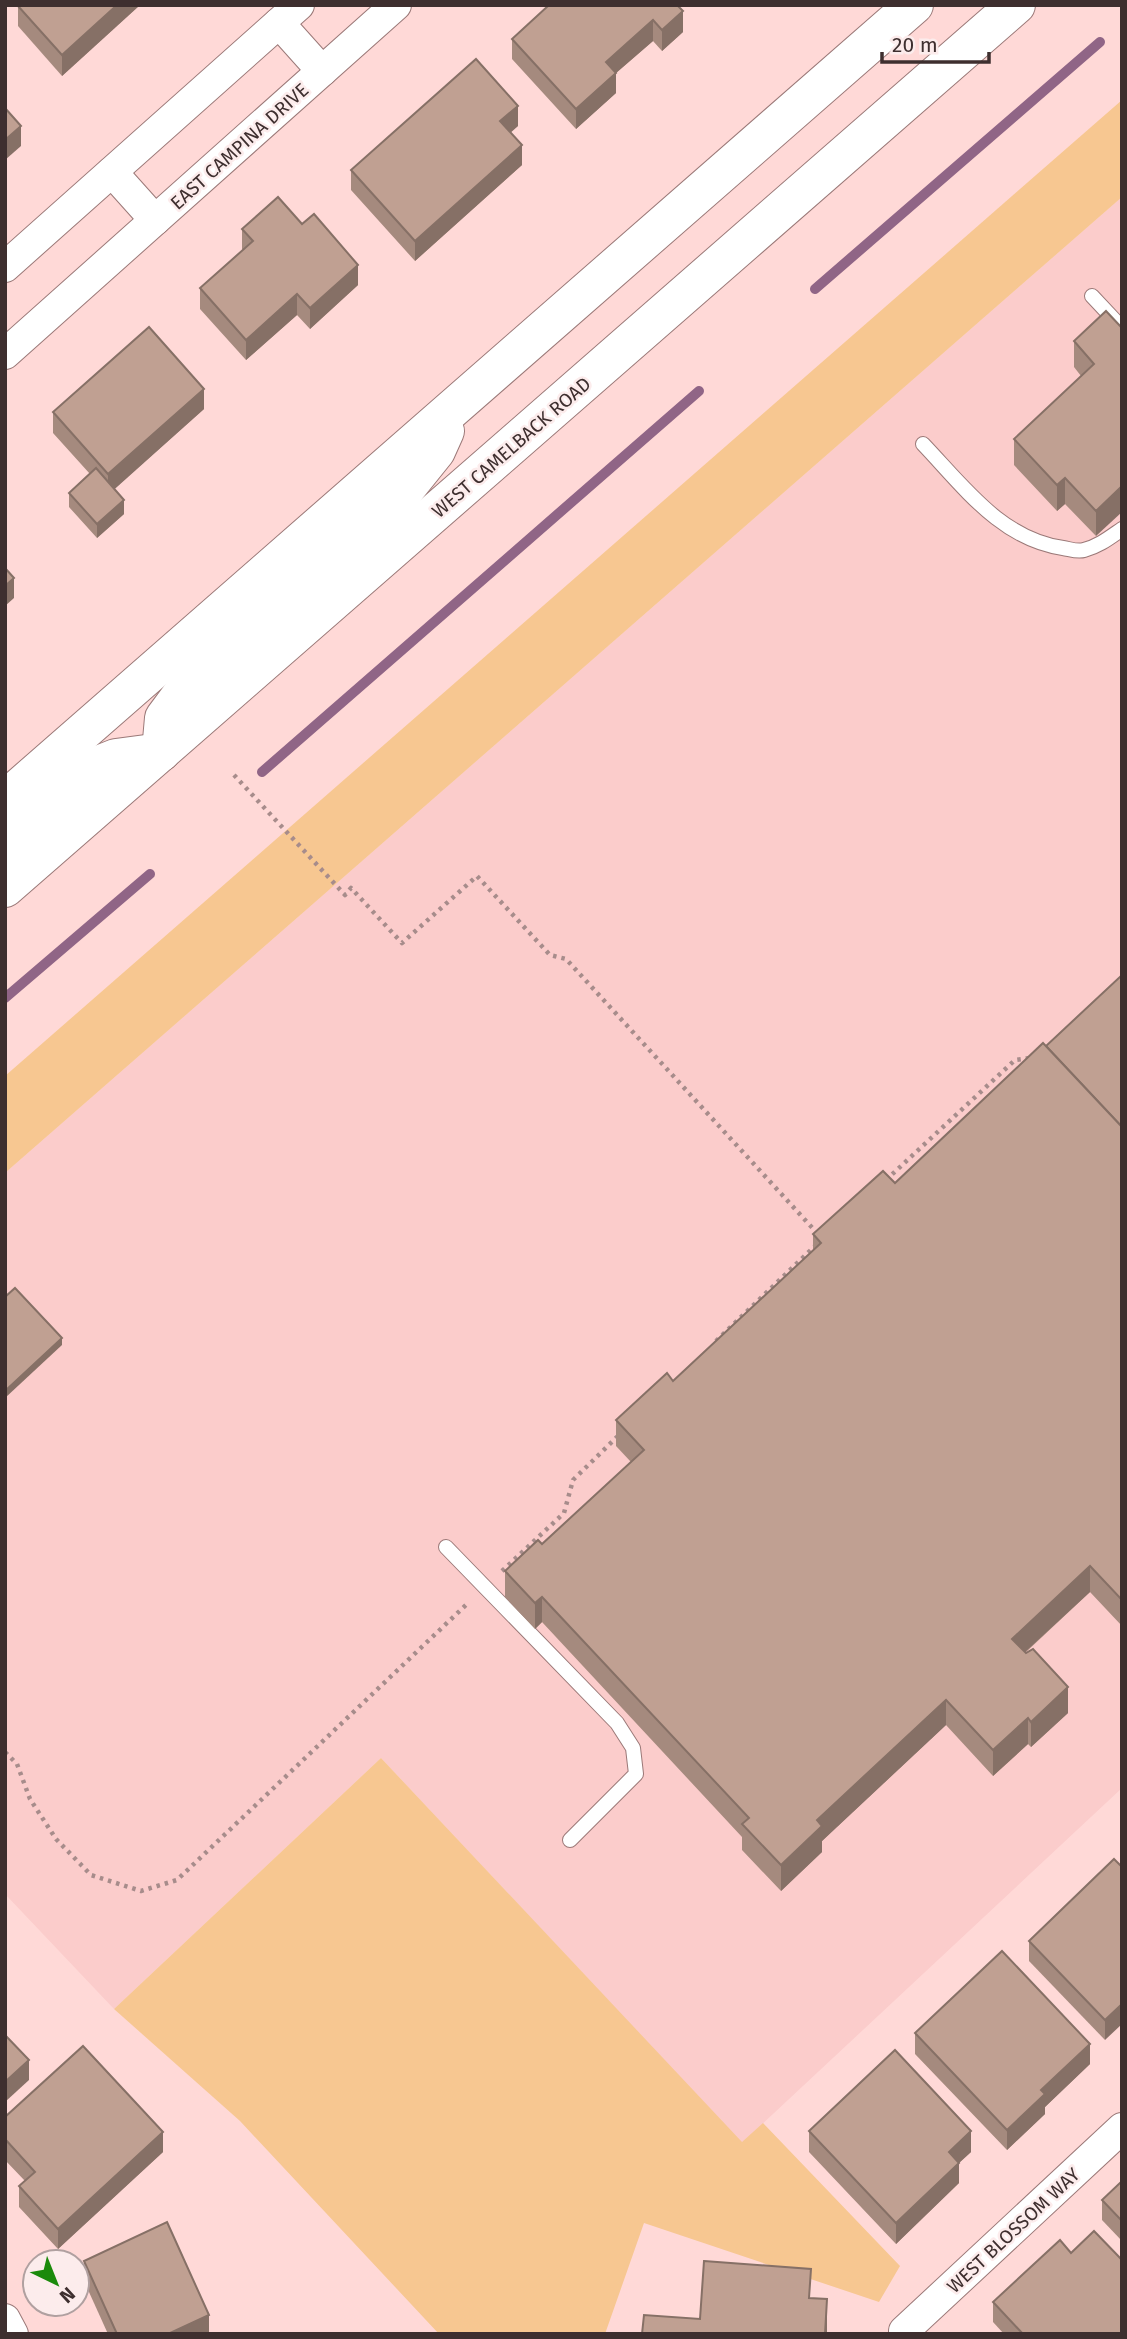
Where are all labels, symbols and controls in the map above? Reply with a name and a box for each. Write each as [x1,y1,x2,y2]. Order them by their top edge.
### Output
scale bar [882,21,989,65]
text: 20 m [892,32,938,58]
street label: EAST CAMPINA DRIVE [166,78,313,214]
street label: WEST CAMELBACK ROAD [427,372,595,523]
street label: WEST BLOSSOM WAY [942,2163,1085,2298]
north arrow [21,2248,91,2318]
text: N [55,2282,80,2308]

